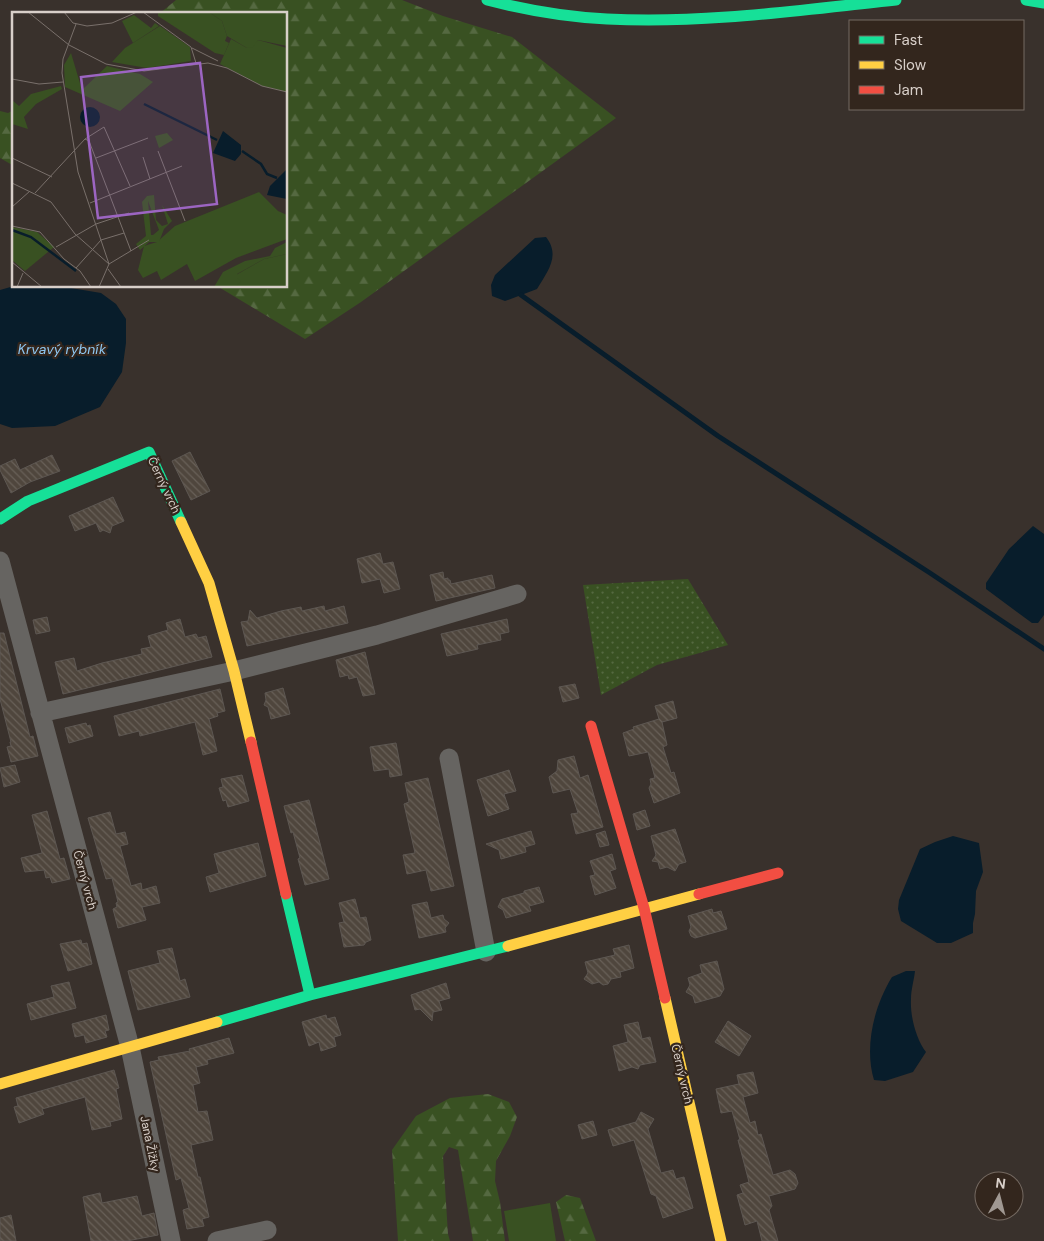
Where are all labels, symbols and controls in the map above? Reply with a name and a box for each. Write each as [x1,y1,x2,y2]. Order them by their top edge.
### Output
inset map [12,12,288,288]
legend [849,20,1024,110]
text: Fast [894,30,923,50]
text: Slow [894,55,927,75]
text: Jam [894,80,923,100]
water label: Krvavý rybník [18,340,107,358]
street label: Černý vrch [144,454,184,516]
street label: Černý vrch [69,849,101,911]
street label: Černý vrch [667,1043,697,1105]
street label: Jana Žižky [136,1115,164,1174]
north arrow [974,1171,1024,1221]
text: N [994,1174,1007,1193]

